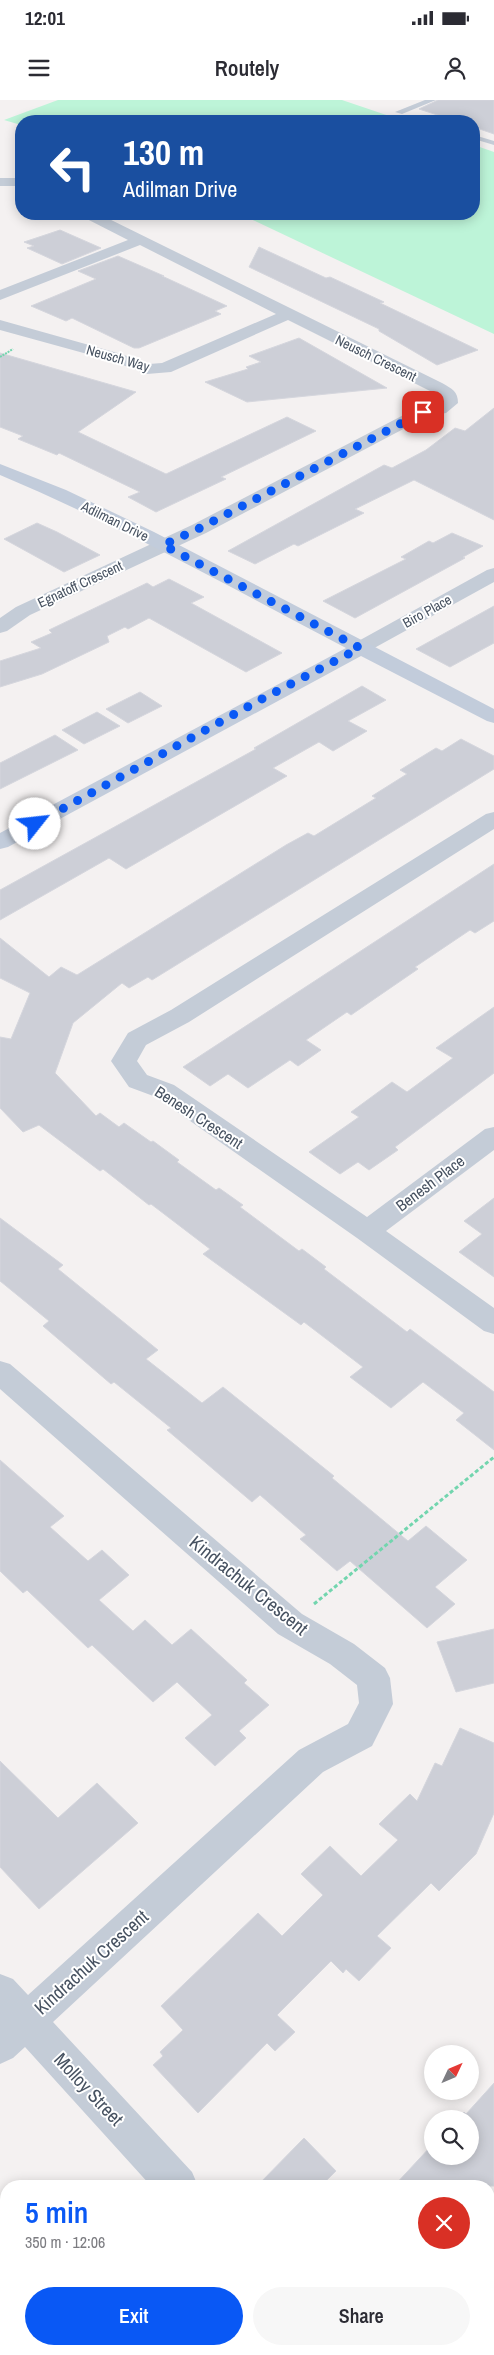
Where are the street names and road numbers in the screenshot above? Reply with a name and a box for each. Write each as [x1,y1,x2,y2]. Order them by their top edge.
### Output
street label: Neusch Crescent [332,331,420,385]
street label: Neusch Way [84,340,152,376]
street label: Adilman Drive [77,497,152,545]
street label: Egnatoff Crescent [35,556,125,612]
street label: Biro Place [399,590,455,632]
street label: Benesh Crescent [151,1080,247,1154]
street label: Benesh Place [391,1150,469,1216]
street label: Kindrachuk Crescent [184,1529,314,1641]
street label: Kindrachuk Crescent [28,1903,154,2020]
street label: Molloy Street [48,2047,130,2132]

